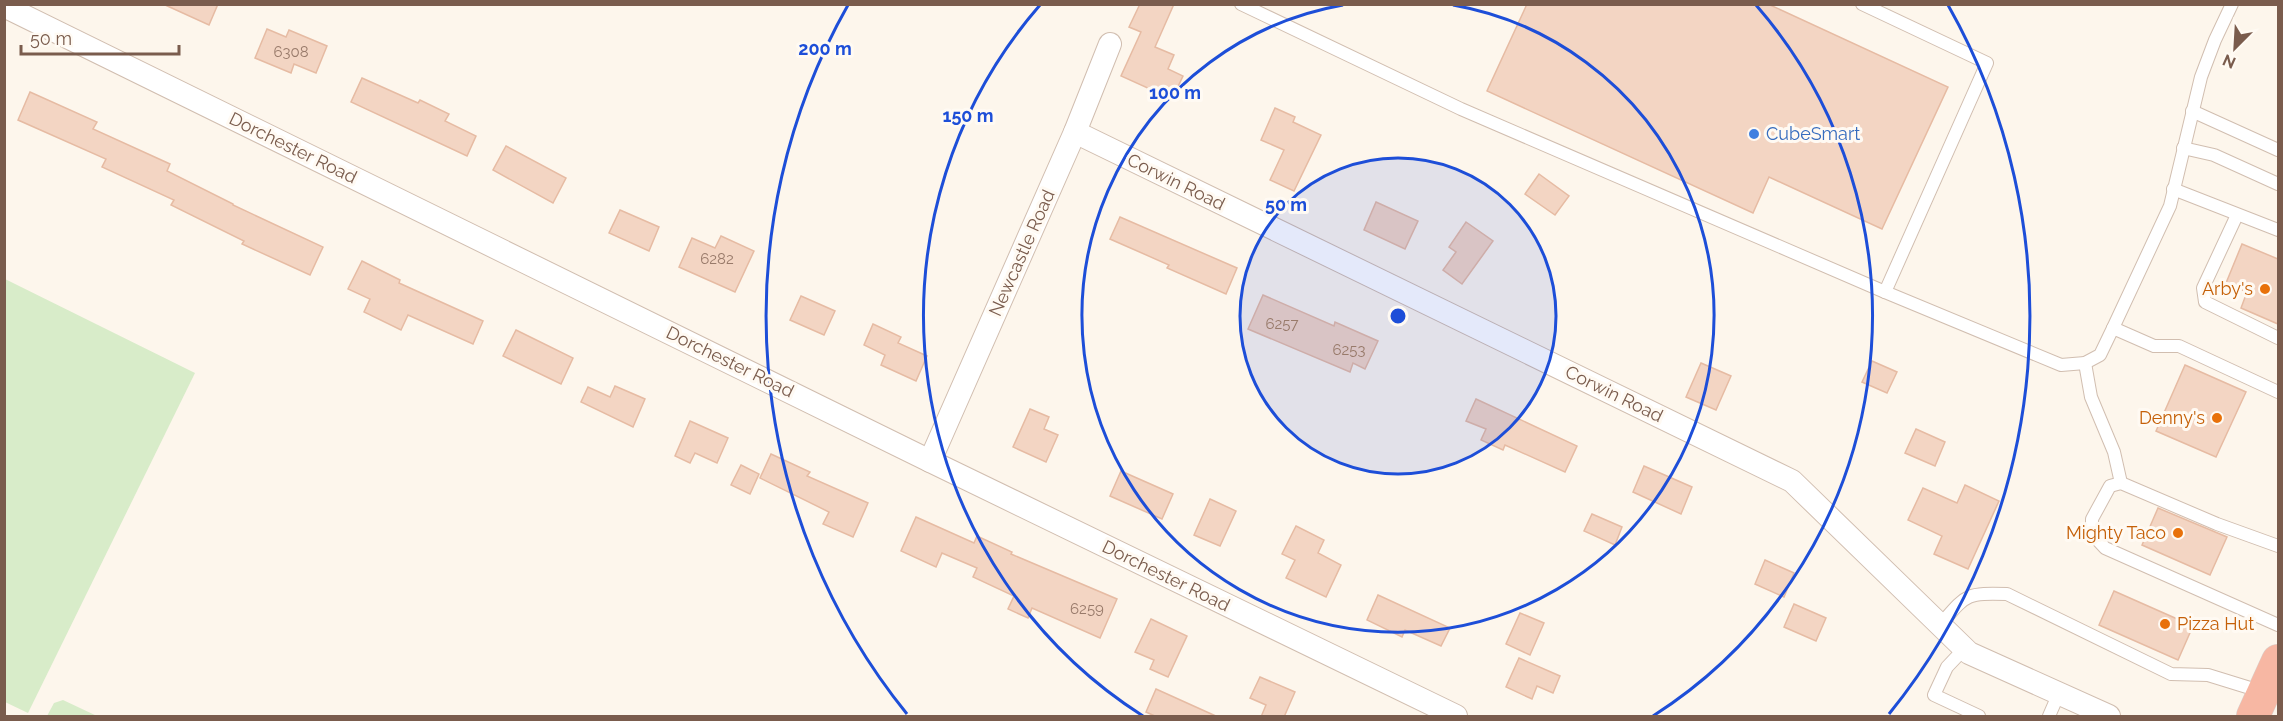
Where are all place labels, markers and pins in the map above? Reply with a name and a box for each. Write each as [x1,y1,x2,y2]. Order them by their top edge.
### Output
place label: CubeSmart [1766,123,1860,144]
marker: CubeSmart [1747,127,1761,141]
place label: Arby's [2202,278,2253,299]
marker: Arby's [2258,282,2272,296]
centre of rings [1388,306,1408,326]
place label: Denny's [2139,407,2205,428]
marker: Denny's [2210,411,2224,425]
place label: Mighty Taco [2066,522,2166,543]
marker: Mighty Taco [2171,526,2185,540]
place label: Pizza Hut [2177,613,2254,634]
marker: Pizza Hut [2158,617,2172,631]

